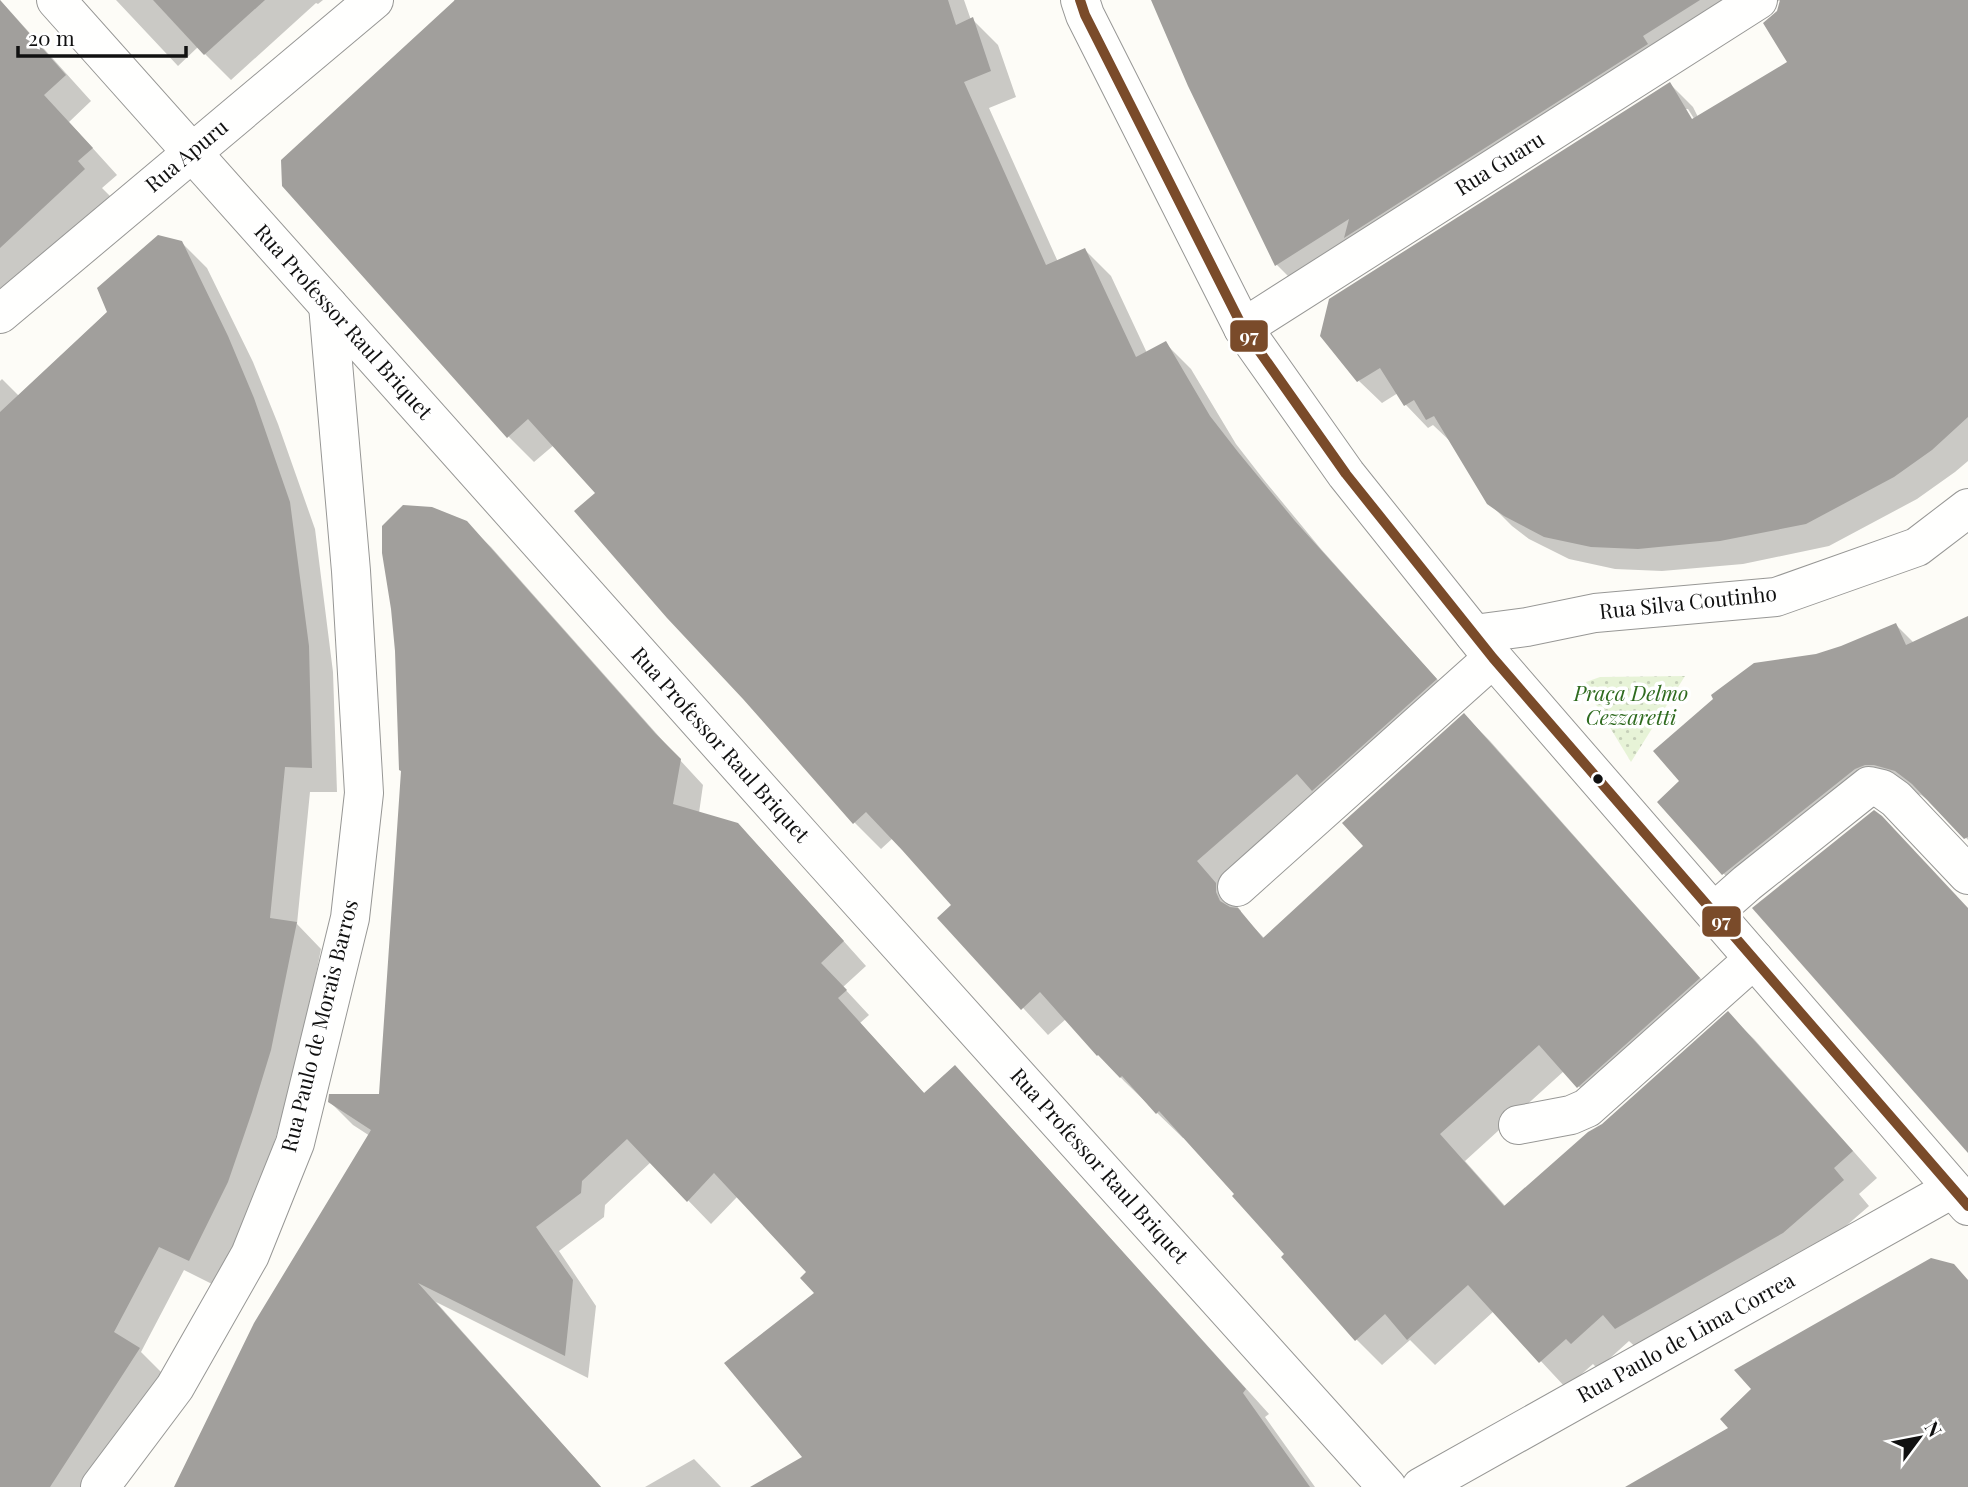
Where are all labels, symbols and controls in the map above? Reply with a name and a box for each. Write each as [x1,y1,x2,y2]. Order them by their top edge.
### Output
scale bar [18,14,186,58]
text: 20 m [28,23,75,51]
street label: Rua Apuru [139,112,233,197]
street label: Rua Guaru [1449,124,1549,201]
street label: Rua Professor Raul Briquet [249,217,440,425]
line badge: 97 [1229,319,1269,353]
text: 97 [1239,322,1259,348]
street label: Rua Silva Coutinho [1598,578,1778,624]
street label: Rua Professor Raul Briquet [626,640,817,848]
park label: Praça Delmo Cezzaretti [1573,678,1688,730]
unlabelled marker [1591,772,1605,786]
street label: Rua Paulo de Morais Barros [273,896,363,1155]
line badge: 97 [1701,905,1742,938]
text: 97 [1711,907,1731,933]
street label: Rua Professor Raul Briquet [1005,1061,1196,1269]
street label: Rua Paulo de Lima Correa [1571,1264,1799,1408]
north arrow [1884,1403,1954,1473]
text: N [1920,1416,1949,1441]

